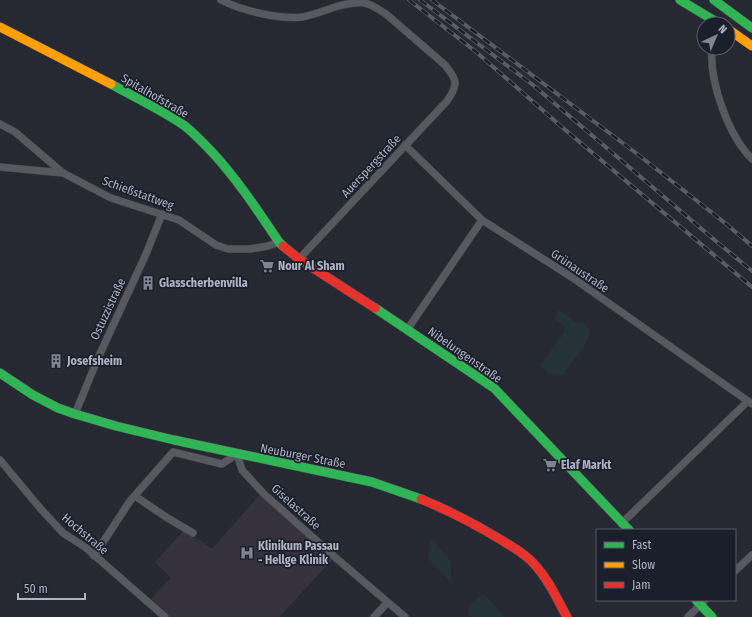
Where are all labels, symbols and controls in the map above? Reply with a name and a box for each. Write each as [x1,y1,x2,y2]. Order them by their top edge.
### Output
north arrow [696,16,736,56]
text: N [716,22,729,36]
street label: Spitalhofstraße [119,71,191,121]
street label: Auerspergstraße [338,132,404,200]
street label: Schießstattweg [100,174,176,213]
street label: Grünaustraße [548,246,612,296]
supermarket icon: Nour Al Sham [259,258,275,274]
place label: Nour Al Sham [278,259,345,273]
building icon: Glasscherbenvilla [140,275,156,291]
street label: Ostuzzistraße [88,276,128,342]
place label: Glasscherbenvilla [159,276,248,290]
street label: Nibelungenstraße [425,324,505,386]
building icon: Josefsheim [48,353,64,369]
place label: Josefsheim [66,354,122,368]
street label: Neuburger Straße [259,441,347,471]
supermarket icon: Elaf Markt [542,457,558,473]
place label: Elaf Markt [561,458,612,472]
street label: Giselastraße [269,481,323,533]
street label: Hochstraße [59,511,111,557]
legend [596,529,736,601]
text: Fast [632,538,651,552]
place label: Klinikum Passau - Hellge Klinik [258,539,339,567]
hospital icon: Klinikum Passau - Hellge Klinik [239,545,255,561]
text: Slow [632,558,655,572]
scale bar [18,575,85,601]
text: Jam [632,578,650,592]
text: 50 m [24,582,48,596]

